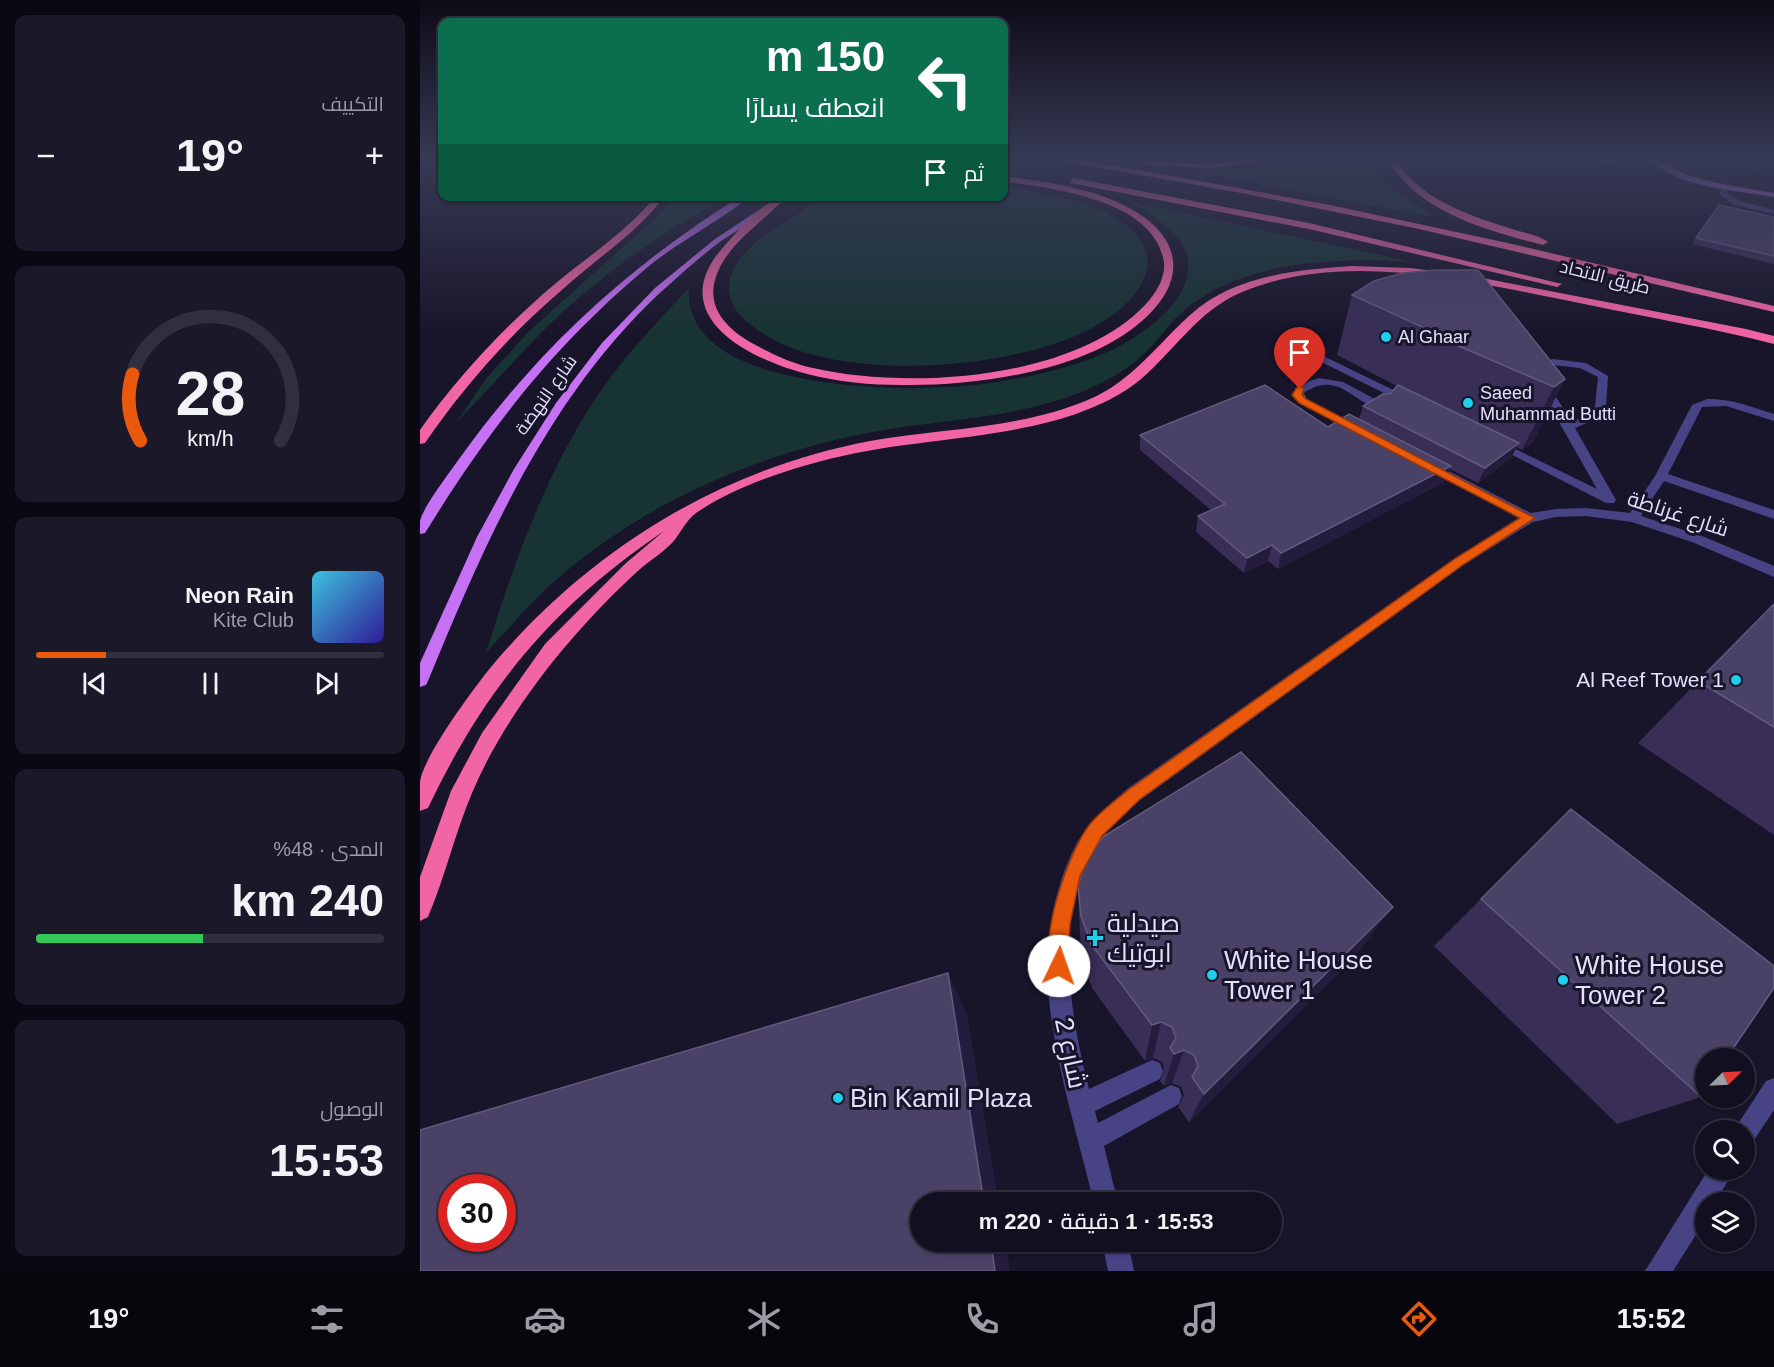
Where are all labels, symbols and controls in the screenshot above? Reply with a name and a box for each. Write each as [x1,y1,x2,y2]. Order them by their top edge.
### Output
text: 150 m [766,33,885,80]
icon: left [906,42,984,120]
text: التكييف [321,93,384,115]
text: انعطف يسارًا [744,93,885,123]
text: 19° [176,130,244,181]
text: − [36,137,55,174]
text: + [365,137,384,174]
icon: arrive [919,156,952,189]
text: ثم [964,161,984,186]
street label: طريق الاتحاد [1557,256,1652,300]
pin [1274,327,1325,389]
place label: Al Ghaar [1398,327,1469,347]
marker: Al Ghaar [1379,330,1393,344]
icon: arrive [1283,336,1316,369]
street label: شارع النهضة [511,351,582,440]
text: 28 [175,359,245,428]
place label: Saeed Muhammad Butti [1480,383,1616,424]
marker: Saeed Muhammad Butti [1461,396,1475,410]
text: km/h [187,428,233,452]
street label: شارع غرناطة [1624,486,1732,544]
text: Neon Rain [185,583,294,608]
text: Kite Club [213,609,294,631]
icon: previous [78,667,111,700]
icon: pause [194,667,227,700]
icon: next [310,667,343,700]
place label: Al Reef Tower 1 [1576,668,1724,691]
marker: Al Reef Tower 1 [1729,673,1743,687]
text: المدى · 48% [273,838,384,860]
text: 240 km [231,875,384,926]
place label: صيدلية ابوتيك [1107,908,1180,968]
marker: صيدلية ابوتيك [1088,931,1102,945]
position arrow [1027,934,1091,998]
place label: White House Tower 1 [1224,945,1373,1005]
place label: White House Tower 2 [1575,950,1724,1010]
marker: White House Tower 1 [1205,968,1219,982]
marker: White House Tower 2 [1556,973,1570,987]
street label: شارع 2 [1047,1015,1093,1092]
north arrow [1695,1048,1755,1108]
map controls [1695,1048,1755,1252]
place label: Bin Kamil Plaza [850,1083,1033,1113]
marker: Bin Kamil Plaza [831,1091,845,1105]
text: الوصول [320,1098,384,1120]
button: search [1695,1120,1755,1180]
text: 15:53 [269,1135,384,1186]
speed limit sign: 30 [438,1174,516,1252]
button: layers [1695,1192,1755,1252]
text: 15:53 · 1 دقيقة · 220 m [979,1209,1213,1234]
icon: filters [306,1298,348,1340]
icon: car [524,1298,566,1340]
icon: climate [743,1298,785,1340]
icon: phone [961,1298,1003,1340]
icon: music [1180,1298,1222,1340]
icon: directions [1398,1298,1440,1340]
text: 19° [88,1304,129,1334]
text: 15:52 [1617,1304,1686,1334]

